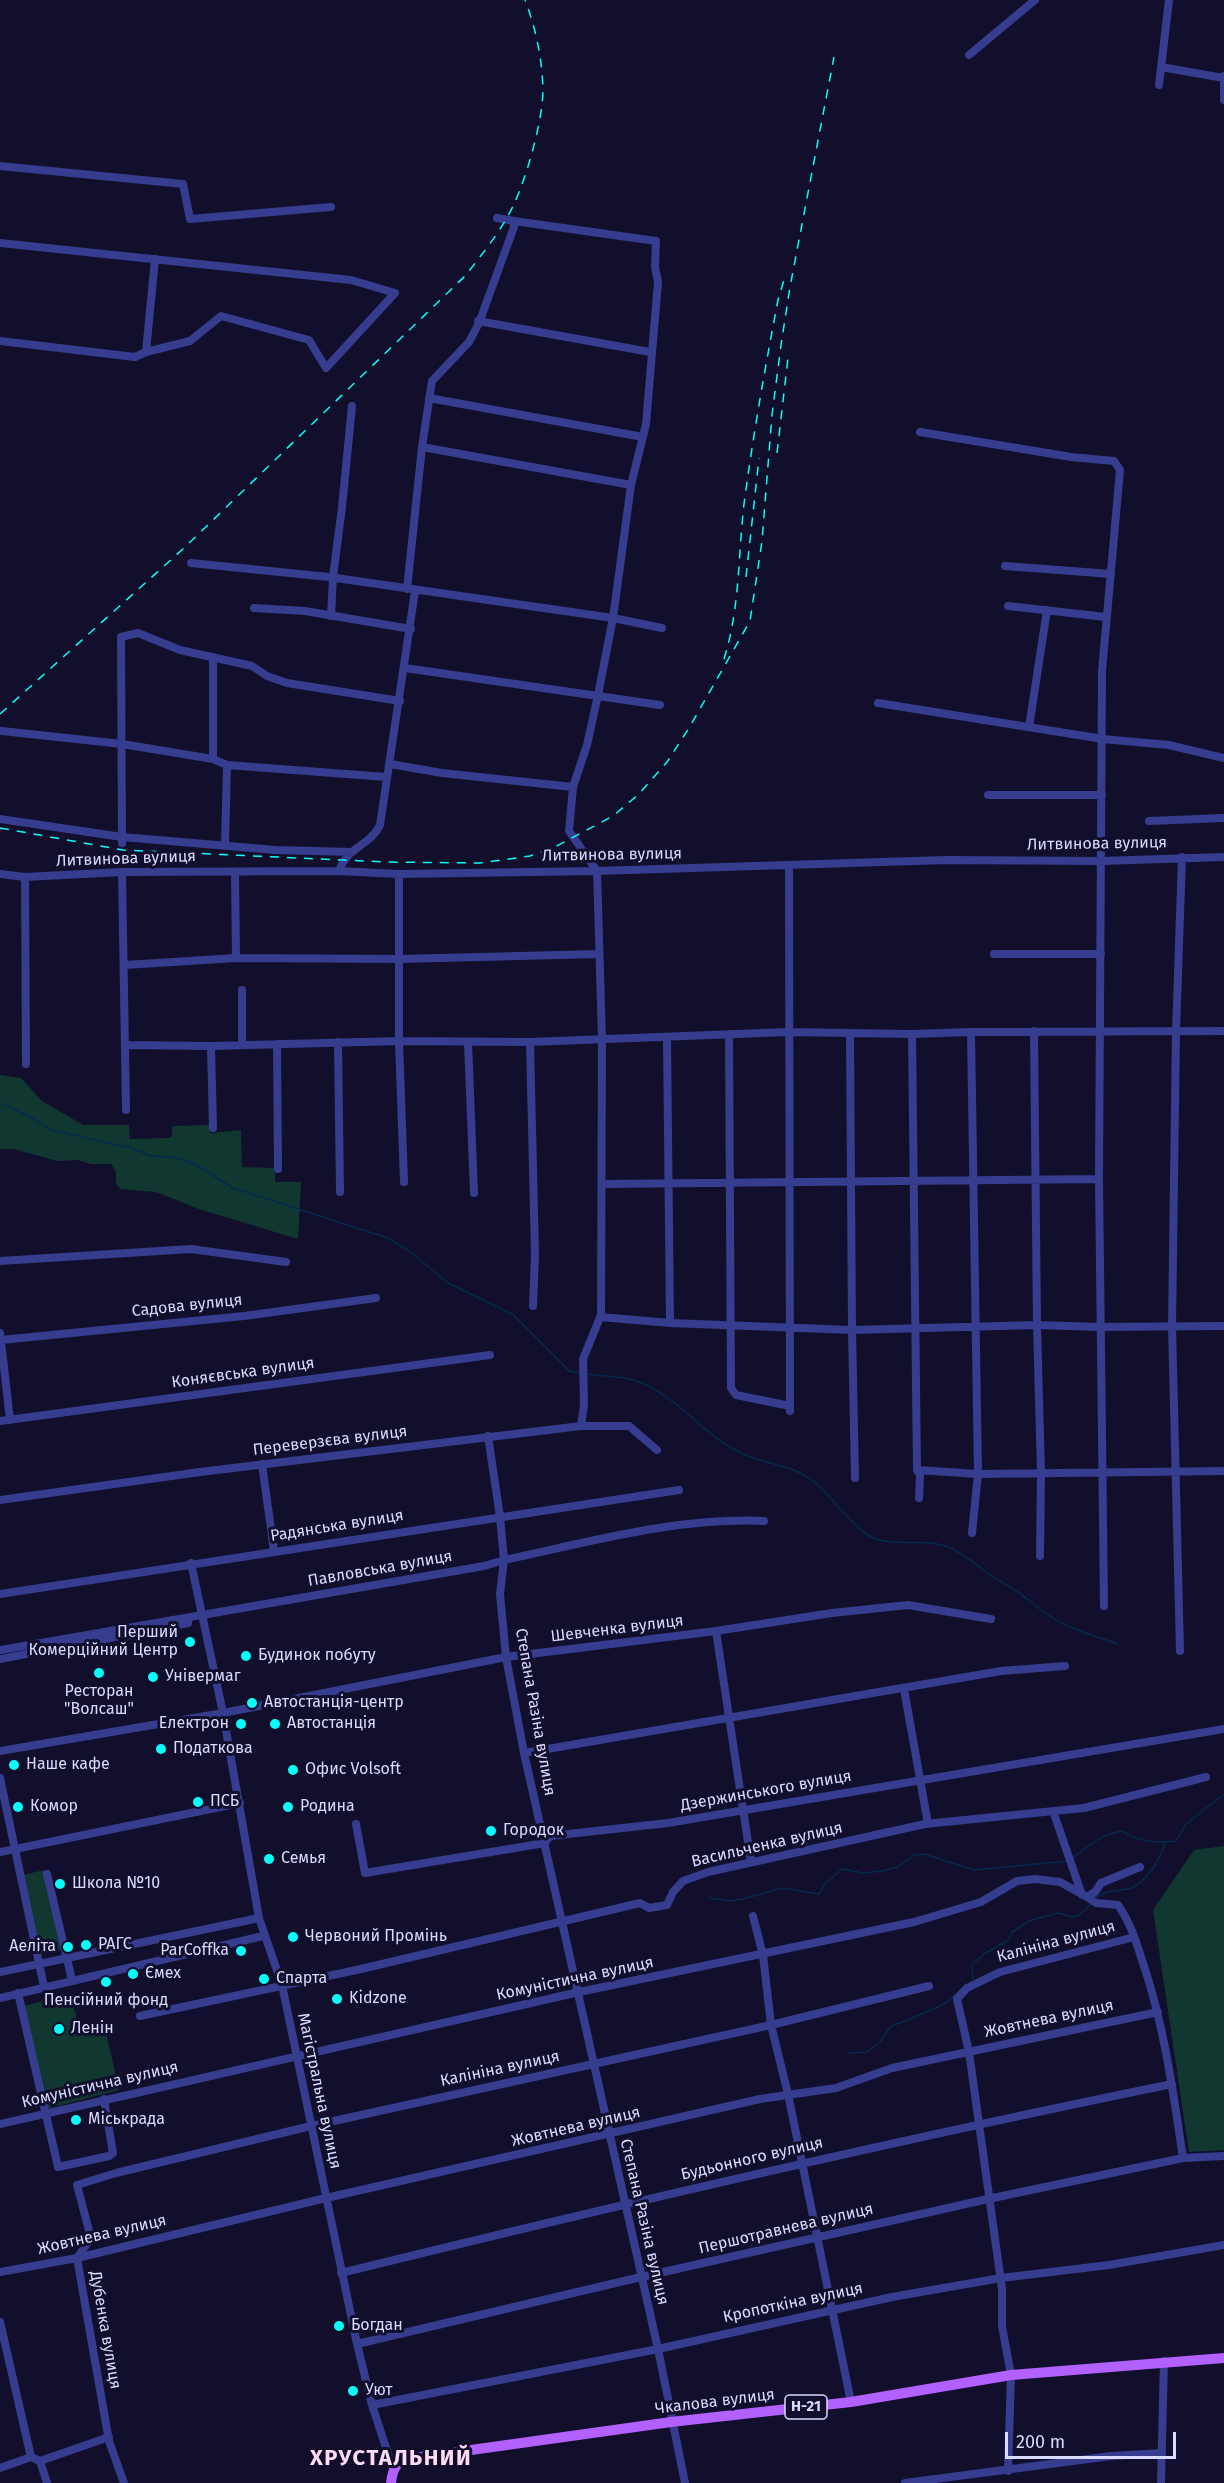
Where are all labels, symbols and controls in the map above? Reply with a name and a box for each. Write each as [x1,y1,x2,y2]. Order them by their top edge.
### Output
street label: Литвинова вулиця [1027,833,1167,855]
street label: Литвинова вулиця [542,844,682,866]
street label: Литвинова вулиця [56,847,196,871]
street label: Садова вулиця [131,1291,243,1321]
street label: Коняєвська вулиця [170,1353,316,1393]
street label: Переверзєва вулиця [252,1422,408,1460]
street label: Радянська вулиця [269,1506,405,1546]
street label: Павловська вулиця [306,1547,454,1591]
street label: Шевченка вулиця [549,1611,685,1647]
place label: Перший Комерційний Центр [29,1623,178,1661]
street label: Степана Разіна вулиця [511,1627,559,1797]
marker: Перший Комерційний Центр [183,1635,197,1649]
place label: Будинок побуту [258,1646,376,1666]
marker: Будинок побуту [239,1649,253,1663]
marker: Ресторан "Волсаш" [92,1666,106,1680]
place label: Універмаг [165,1667,241,1687]
marker: Універмаг [146,1670,160,1684]
place label: Ресторан "Волсаш" [64,1682,134,1720]
place label: Автостанція-центр [264,1693,404,1713]
marker: Автостанція-центр [245,1696,259,1710]
place label: Електрон [159,1714,229,1734]
place label: Автостанція [287,1714,376,1734]
marker: Електрон [234,1717,248,1731]
marker: Автостанція [268,1717,282,1731]
place label: Податкова [173,1739,253,1759]
marker: Податкова [154,1742,168,1756]
place label: Наше кафе [26,1755,110,1775]
marker: Наше кафе [7,1758,21,1772]
place label: Офис Volsoft [305,1760,401,1780]
marker: Офис Volsoft [286,1763,300,1777]
street label: Дзержинського вулиця [679,1766,853,1816]
place label: ПСБ [210,1792,239,1812]
marker: ПСБ [191,1795,205,1809]
place label: Комор [30,1797,78,1817]
place label: Родина [300,1797,355,1817]
marker: Комор [11,1800,25,1814]
marker: Родина [281,1800,295,1814]
street label: Васильченка вулиця [690,1818,844,1872]
place label: Городок [503,1821,564,1841]
marker: Городок [484,1824,498,1838]
place label: Семья [281,1849,326,1869]
marker: Семья [262,1852,276,1866]
place label: Школа №10 [72,1874,160,1894]
marker: Школа №10 [53,1877,67,1891]
street label: Калініна вулиця [995,1917,1117,1967]
place label: Червоний Промінь [305,1927,447,1947]
marker: Червоний Промінь [286,1930,300,1944]
place label: РАГС [98,1935,132,1955]
place label: Аеліта [9,1937,56,1957]
marker: РАГС [79,1938,93,1952]
marker: Аеліта [61,1940,75,1954]
place label: ParCoffka [160,1941,229,1961]
marker: ParCoffka [234,1944,248,1958]
street label: Комуністична вулиця [495,1953,655,2005]
place label: Ємех [145,1964,181,1984]
marker: Ємех [126,1967,140,1981]
place label: Спарта [276,1969,327,1989]
marker: Спарта [257,1972,271,1986]
marker: Пенсійний фонд [99,1975,113,1989]
place label: Kidzone [349,1989,407,2009]
place label: Пенсійний фонд [44,1991,168,2011]
marker: Kidzone [330,1992,344,2006]
street label: Жовтнева вулиця [983,1996,1115,2042]
street label: Магістральна вулиця [293,2011,345,2171]
place label: Ленін [71,2019,114,2039]
marker: Ленін [52,2022,66,2036]
street label: Калініна вулиця [439,2047,561,2091]
street label: Комуністична вулиця [20,2058,180,2112]
street label: Жовтнева вулиця [510,2103,642,2151]
place label: Міськрада [88,2110,165,2130]
marker: Міськрада [69,2113,83,2127]
street label: Будьонного вулиця [679,2133,825,2185]
street label: Степана Разіна вулиця [616,2137,672,2307]
street label: Першотравнева вулиця [697,2200,875,2258]
street label: Жовтнева вулиця [36,2211,168,2259]
street label: Дубенка вулиця [85,2269,125,2391]
street label: Кропоткіна вулиця [721,2279,865,2327]
place label: Богдан [351,2316,403,2336]
marker: Богдан [332,2319,346,2333]
place label: Уют [365,2381,393,2401]
marker: Уют [346,2384,360,2398]
street label: Чкалова вулиця [654,2385,776,2419]
road number: Н-21 [785,2395,827,2419]
scale bar [1008,2420,1179,2458]
text: 200 m [1016,2431,1065,2453]
district label: ХРУСТАЛЬНИЙ [310,2446,472,2472]

